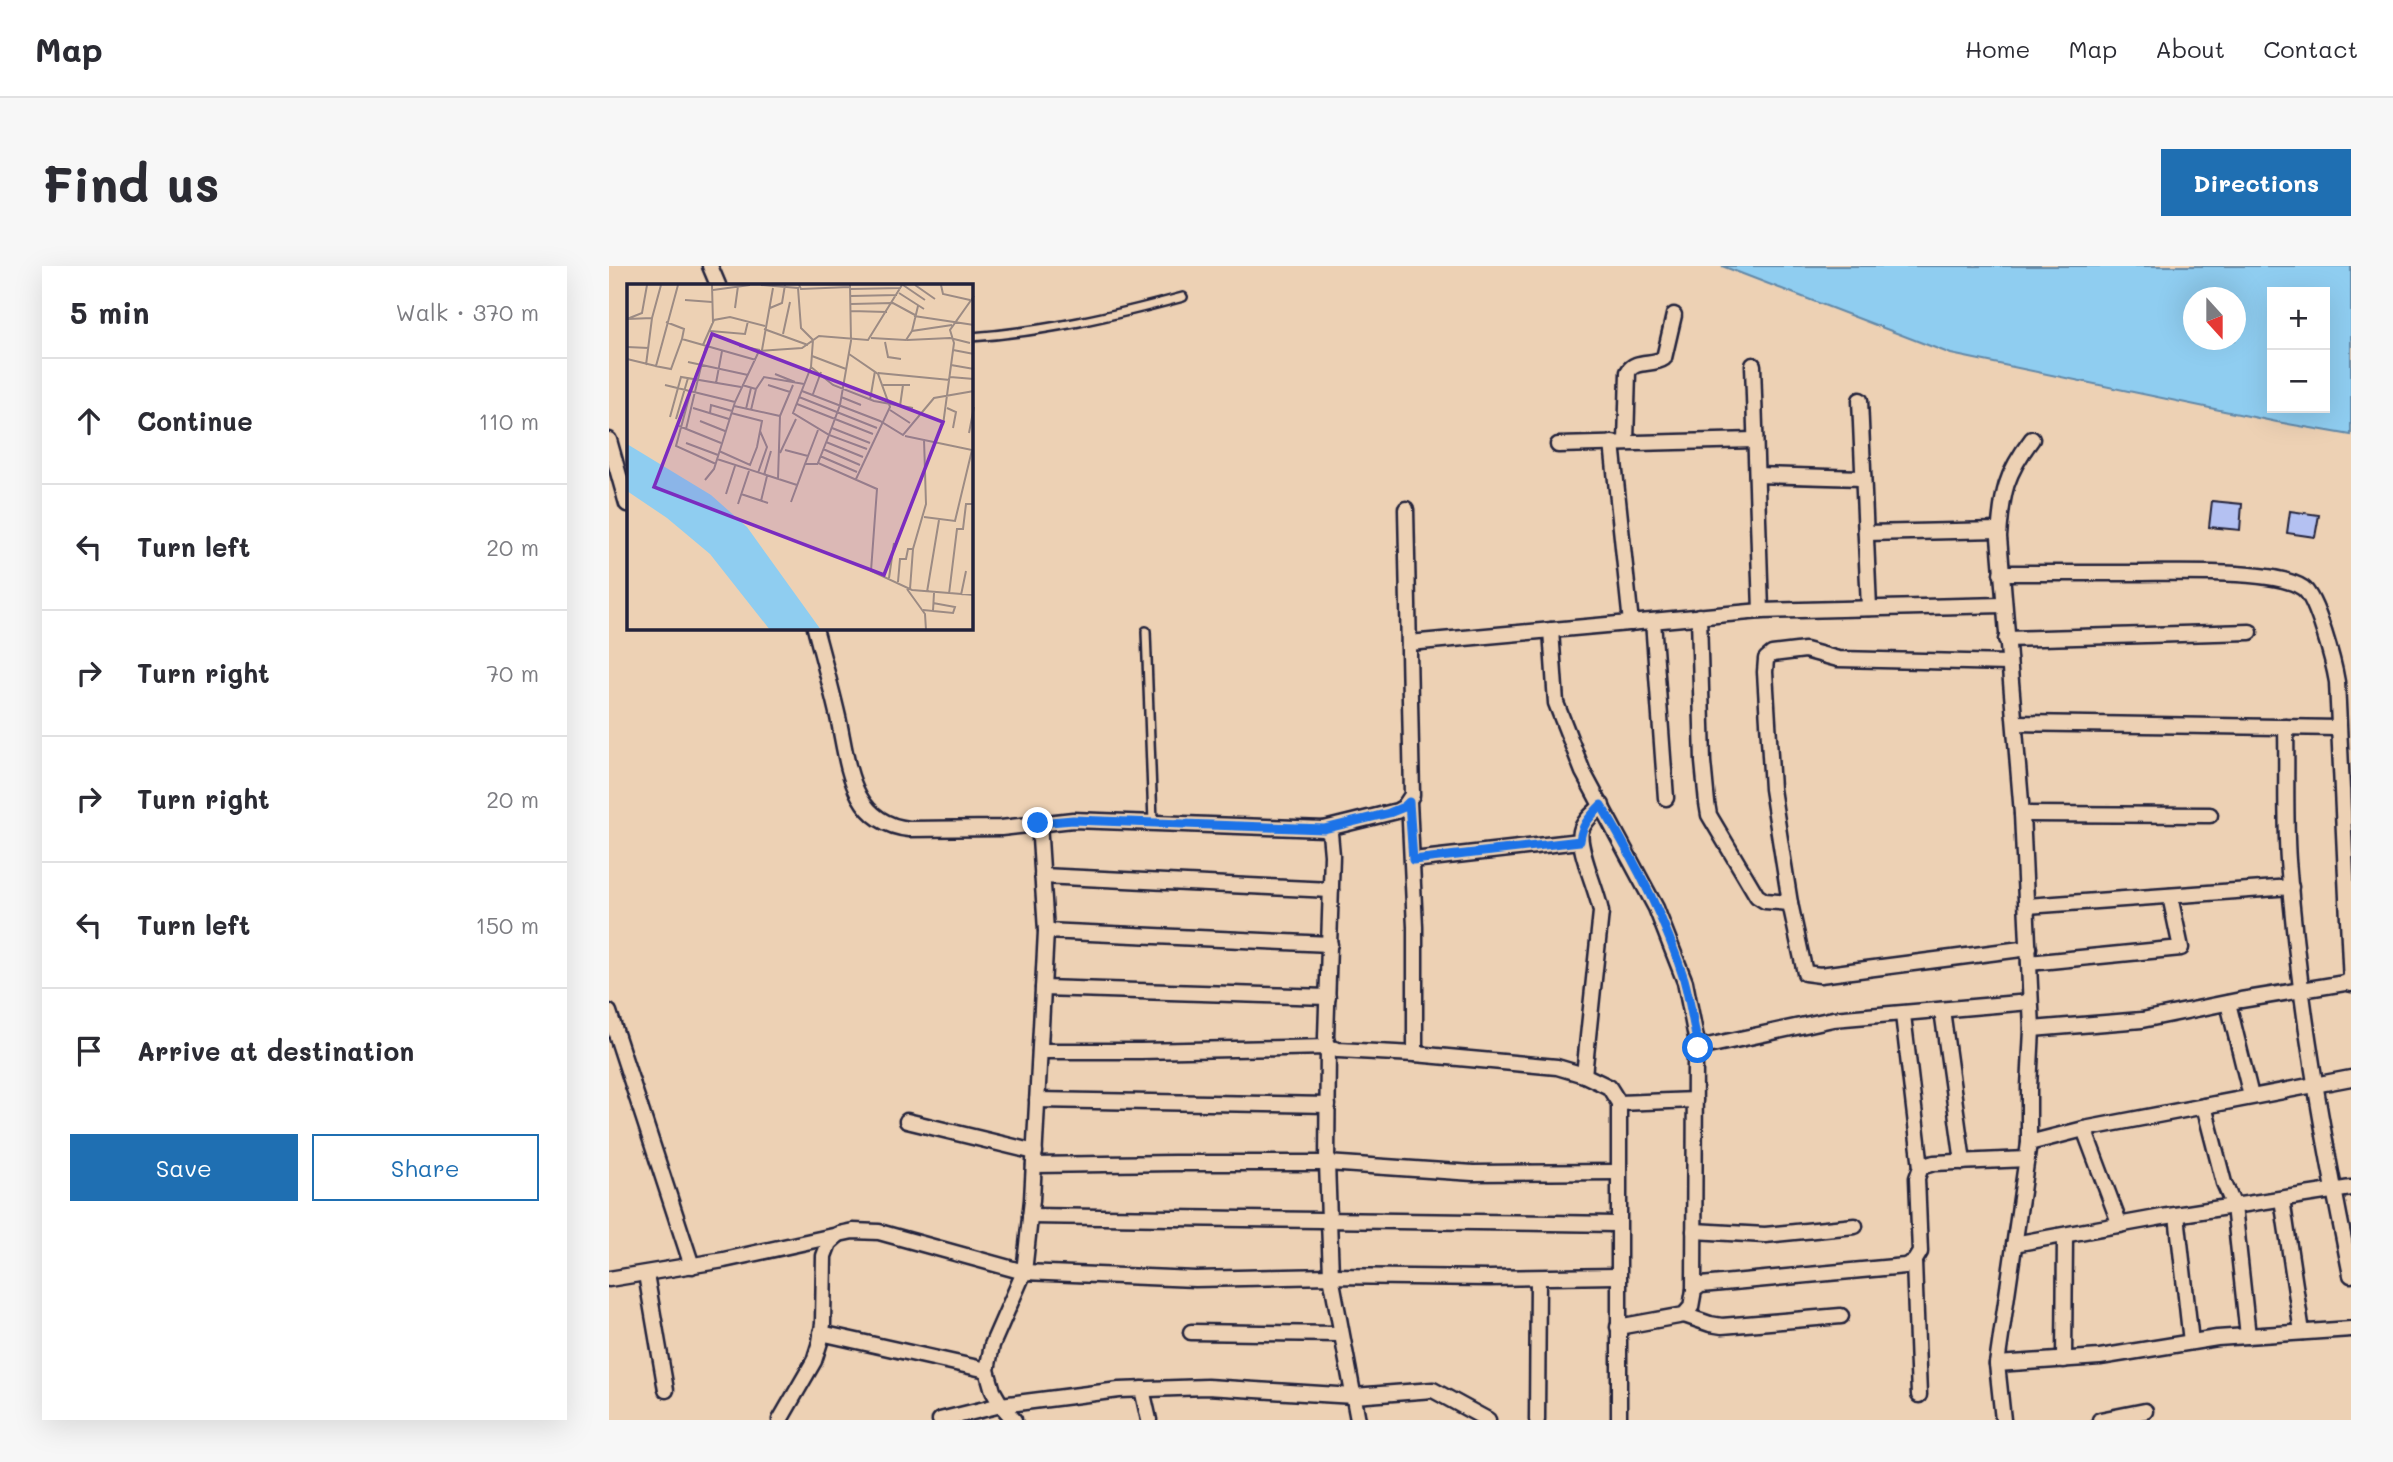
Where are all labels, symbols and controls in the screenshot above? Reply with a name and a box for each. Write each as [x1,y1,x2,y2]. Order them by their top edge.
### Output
text: Map [35,27,103,70]
text: Home [1965,33,2030,64]
text: Map [2068,33,2117,64]
text: About [2155,33,2225,64]
text: Contact [2263,33,2358,64]
button: Directions [2161,149,2351,216]
text: Find us [42,151,220,214]
inset map [627,284,973,630]
north arrow [2183,287,2246,350]
map controls [2267,287,2330,413]
button: + [2267,287,2330,350]
text: 5 min [70,292,150,332]
text: Walk · 370 m [396,297,539,327]
button: − [2267,350,2330,413]
icon: ahead [70,402,108,440]
text: Continue [137,404,253,438]
text: 110 m [479,406,539,436]
icon: left [70,528,108,566]
text: Turn left [137,530,250,564]
text: 20 m [486,532,539,562]
icon: right [70,654,108,692]
text: Turn right [137,656,270,690]
text: 70 m [486,658,539,688]
icon: right [70,780,108,818]
text: Turn right [137,782,270,816]
text: 20 m [486,784,539,814]
route end [1022,807,1053,838]
icon: left [70,906,108,944]
text: Turn left [137,908,250,942]
text: 150 m [475,910,539,940]
icon: arrive [70,1032,108,1070]
route start [1682,1032,1713,1063]
text: Arrive at destination [137,1034,414,1068]
button: Save [70,1134,298,1201]
button: Share [312,1134,539,1201]

